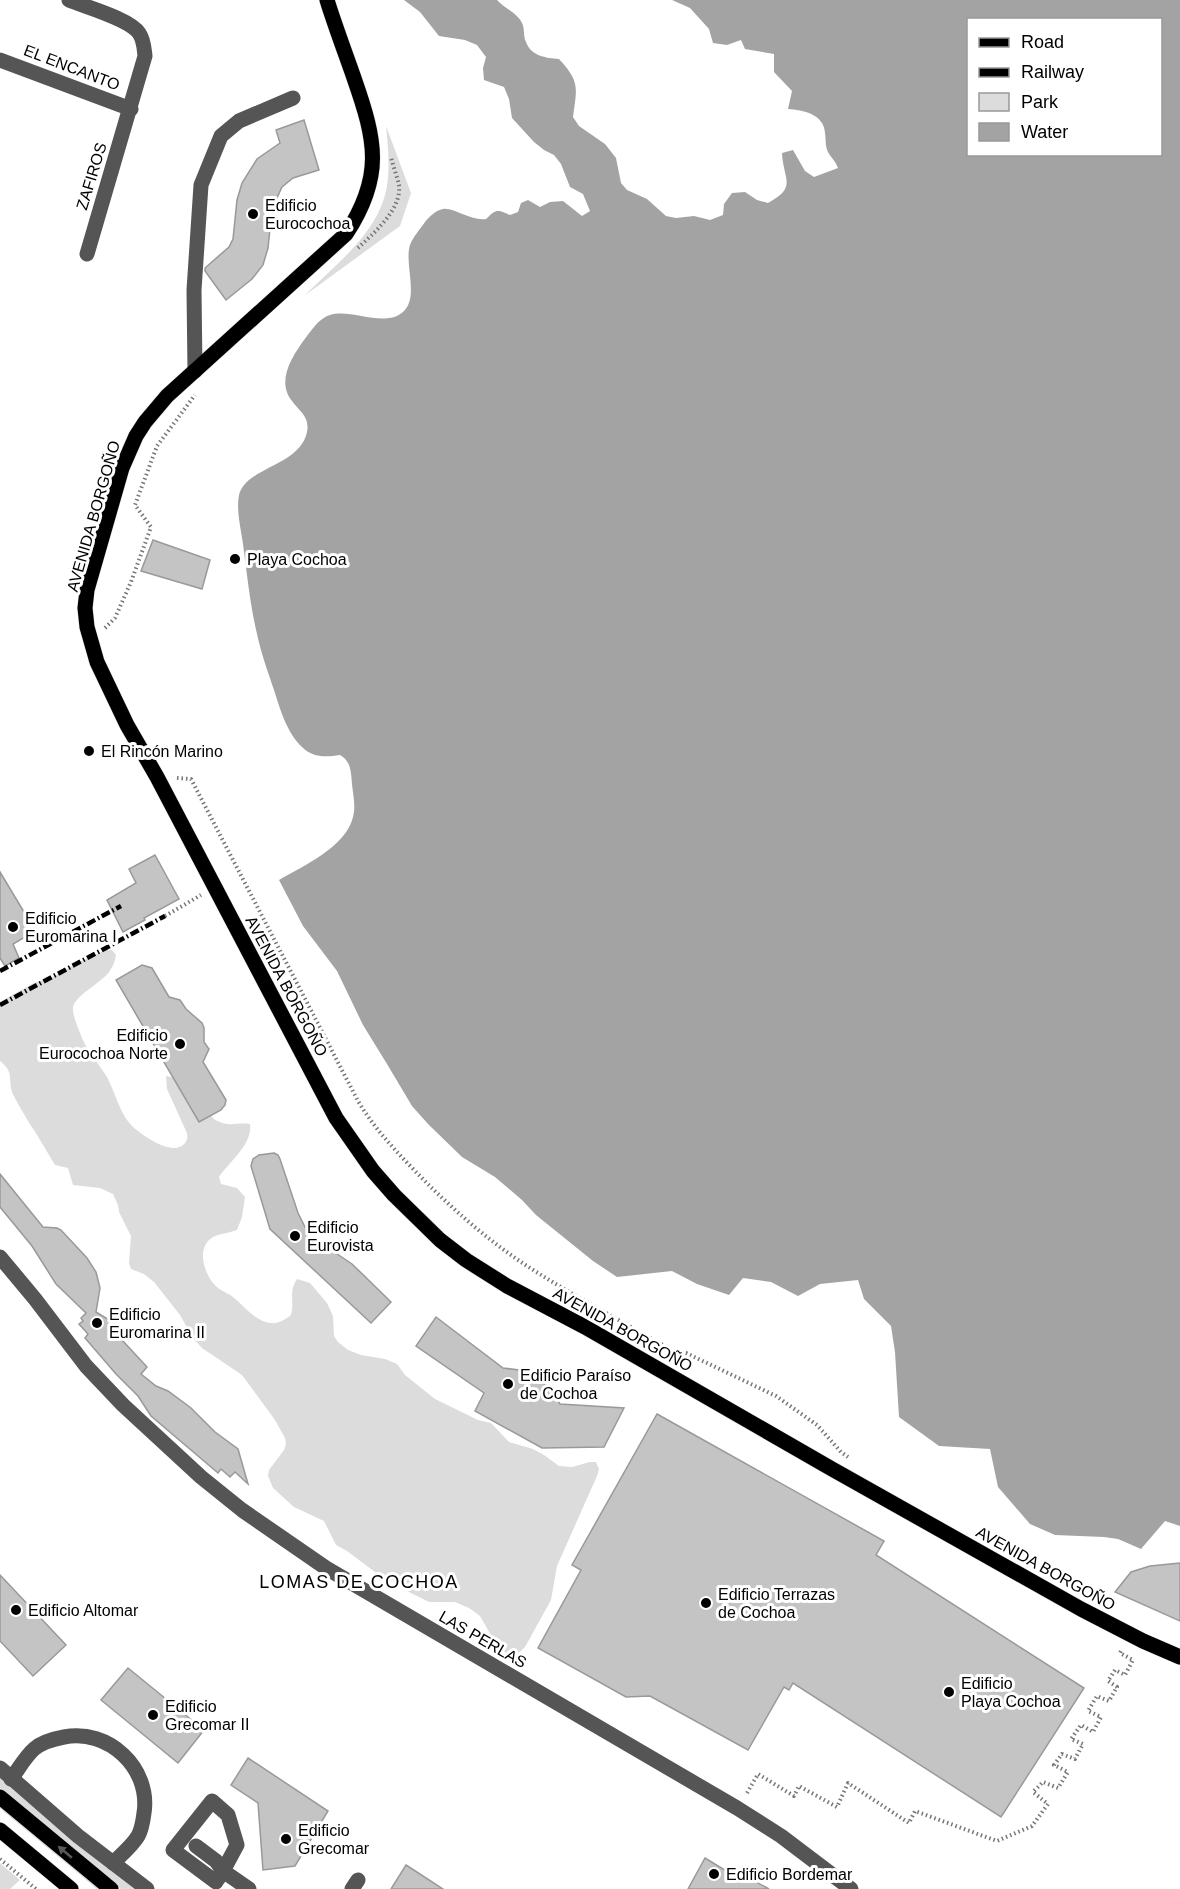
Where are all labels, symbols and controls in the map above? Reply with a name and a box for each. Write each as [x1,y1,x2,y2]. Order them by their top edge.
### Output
legend [967,18,1162,156]
text: Road [1021,32,1064,52]
street label: EL ENCANTO [21,41,122,94]
text: Railway [1021,62,1084,82]
text: Park [1021,92,1059,112]
text: Water [1021,122,1068,142]
street label: ZAFIROS [73,141,110,212]
place label: Edificio Eurocochoa [265,197,350,232]
marker: Edificio Eurocochoa [246,207,260,221]
street label: AVENIDA BORGOÑO [62,438,123,594]
place label: Playa Cochoa [247,551,347,568]
marker: Playa Cochoa [228,552,242,566]
place label: El Rincón Marino [101,743,223,760]
marker: El Rincón Marino [82,744,96,758]
place label: Edificio Euromarina I [25,910,117,945]
street label: AVENIDA BORGOÑO [242,912,332,1059]
marker: Edificio Euromarina I [6,920,20,934]
place label: Edificio Eurocochoa Norte [39,1027,168,1062]
marker: Edificio Eurocochoa Norte [173,1037,187,1051]
place label: Edificio Eurovista [307,1219,374,1254]
marker: Edificio Eurovista [288,1229,302,1243]
street label: AVENIDA BORGOÑO [550,1282,696,1375]
place label: Edificio Euromarina II [109,1306,205,1341]
marker: Edificio Euromarina II [90,1316,104,1330]
place label: Edificio Paraíso de Cochoa [520,1367,631,1402]
marker: Edificio Paraíso de Cochoa [501,1377,515,1391]
street label: AVENIDA BORGOÑO [973,1521,1119,1614]
district label: LOMAS DE COCHOA [259,1572,459,1592]
place label: Edificio Terrazas de Cochoa [718,1586,835,1621]
marker: Edificio Terrazas de Cochoa [699,1596,713,1610]
place label: Edificio Altomar [28,1602,139,1619]
marker: Edificio Altomar [9,1603,23,1617]
street label: LAS PERLAS [436,1608,529,1671]
place label: Edificio Playa Cochoa [961,1675,1061,1710]
marker: Edificio Playa Cochoa [942,1685,956,1699]
place label: Edificio Grecomar II [165,1698,249,1733]
marker: Edificio Grecomar II [146,1708,160,1722]
place label: Edificio Grecomar [298,1822,370,1857]
marker: Edificio Grecomar [279,1832,293,1846]
one-way arrow [57,1846,73,1859]
place label: Edificio Bordemar [726,1866,853,1883]
marker: Edificio Bordemar [707,1867,721,1881]

